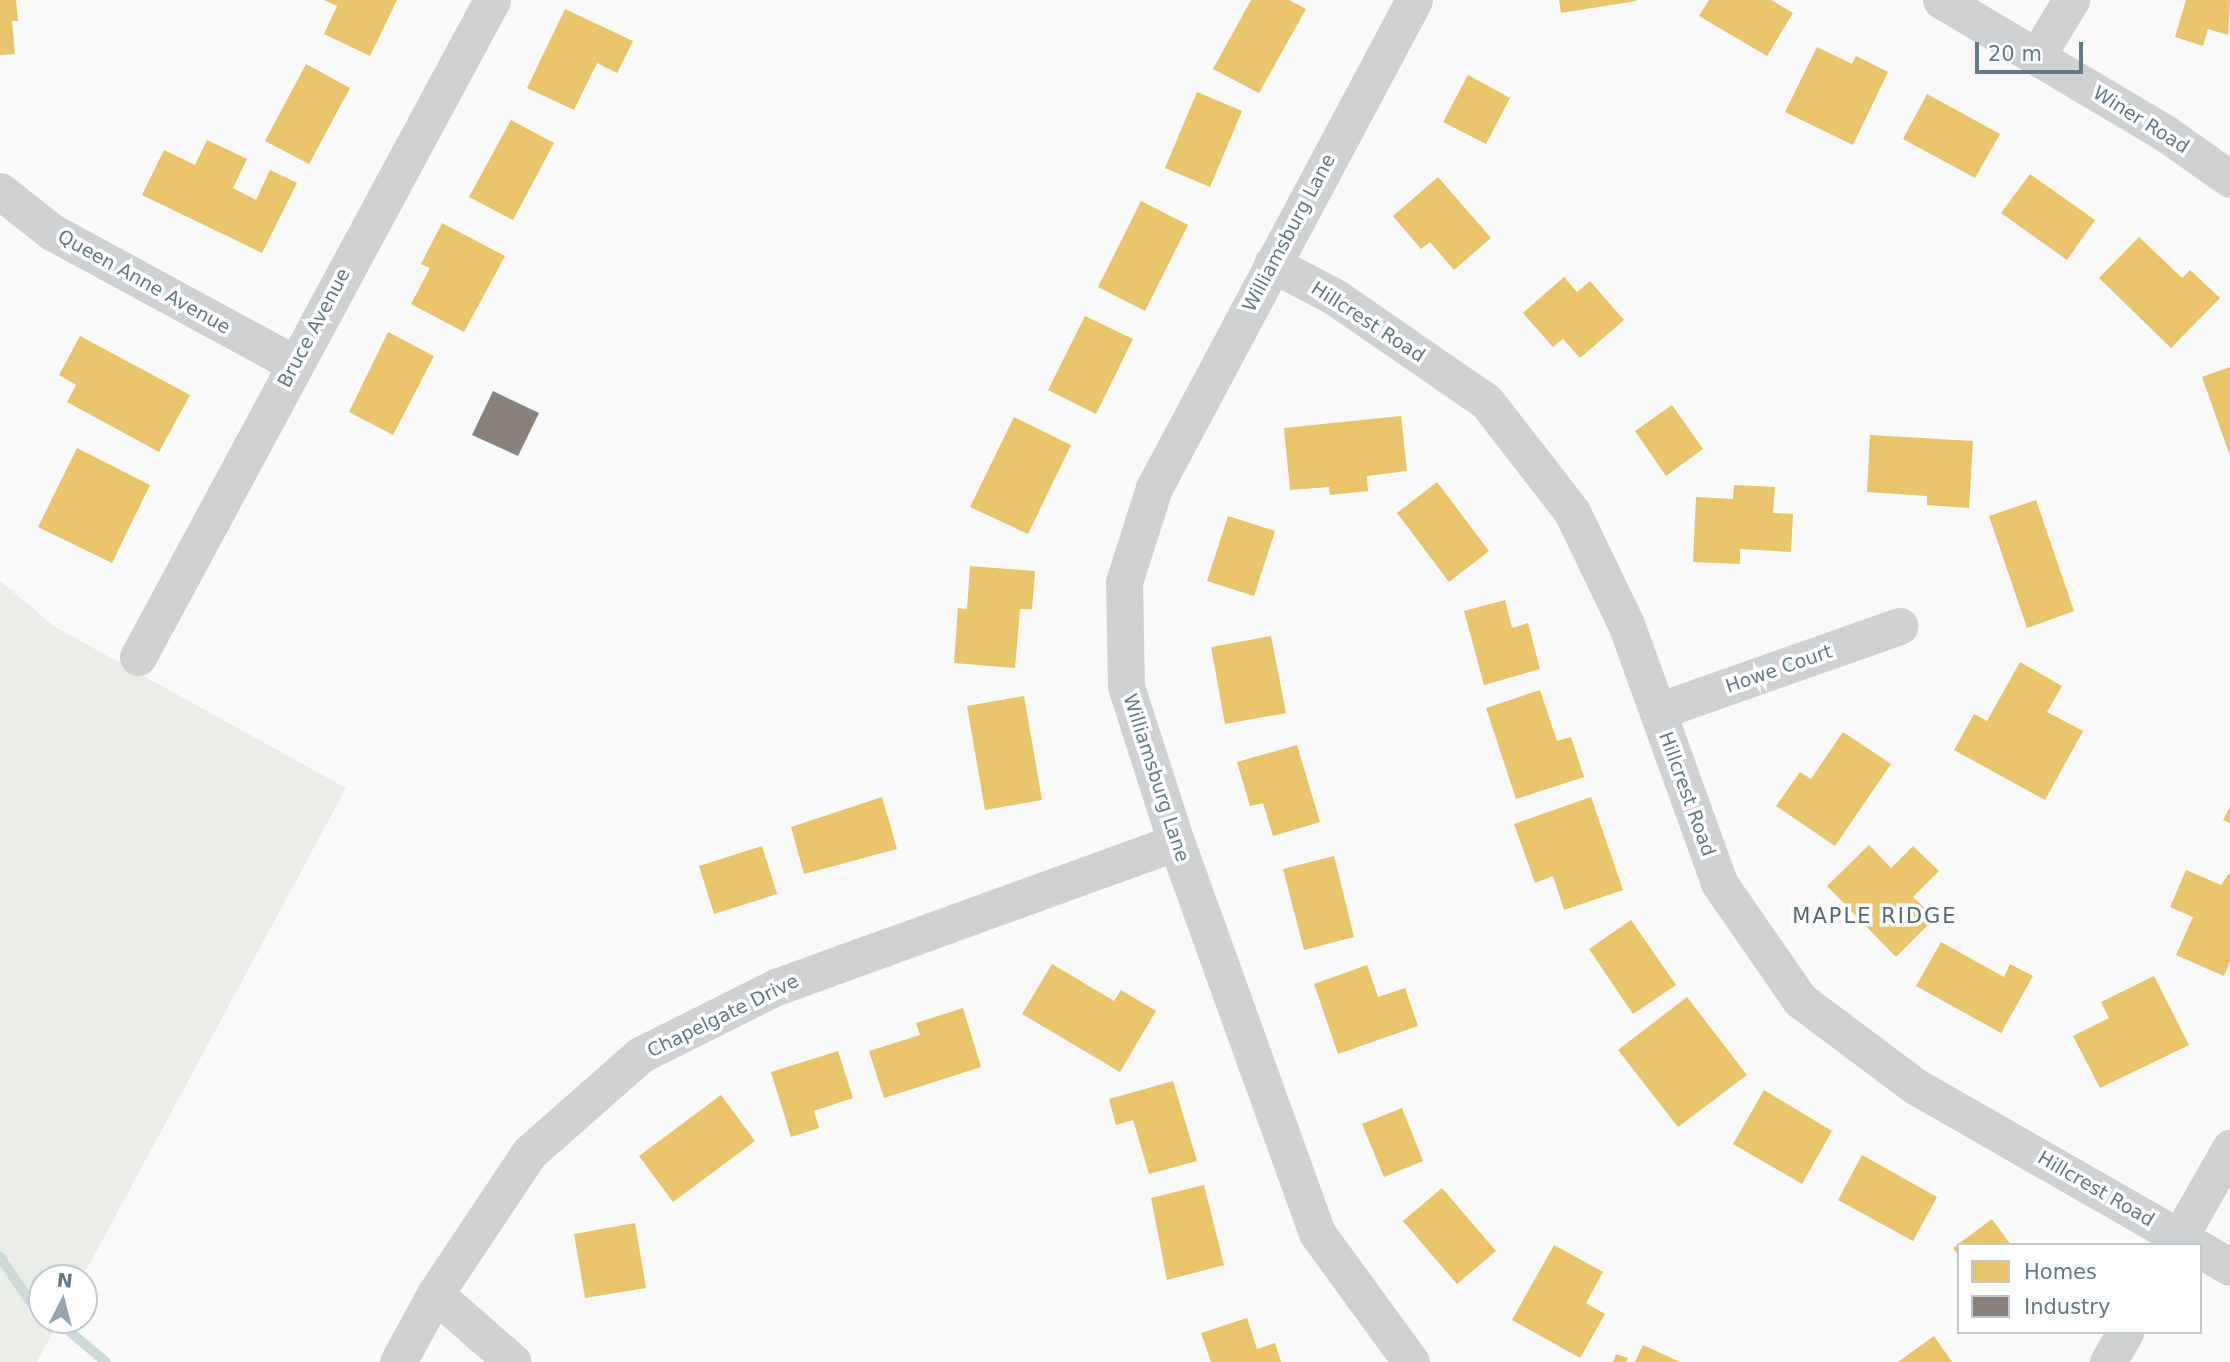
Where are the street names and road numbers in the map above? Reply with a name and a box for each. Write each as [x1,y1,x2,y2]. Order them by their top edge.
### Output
street label: Winer Road [2089,81,2193,159]
street label: Williamsburg Lane [1238,150,1340,316]
street label: Queen Anne Avenue [54,225,234,339]
street label: Bruce Avenue [273,265,355,391]
street label: Hillcrest Road [1307,277,1429,367]
street label: Howe Court [1723,640,1835,698]
street label: Williamsburg Lane [1118,691,1194,865]
street label: Hillcrest Road [1654,729,1720,859]
street label: Chapelgate Drive [644,969,802,1063]
street label: Hillcrest Road [2034,1146,2158,1232]

